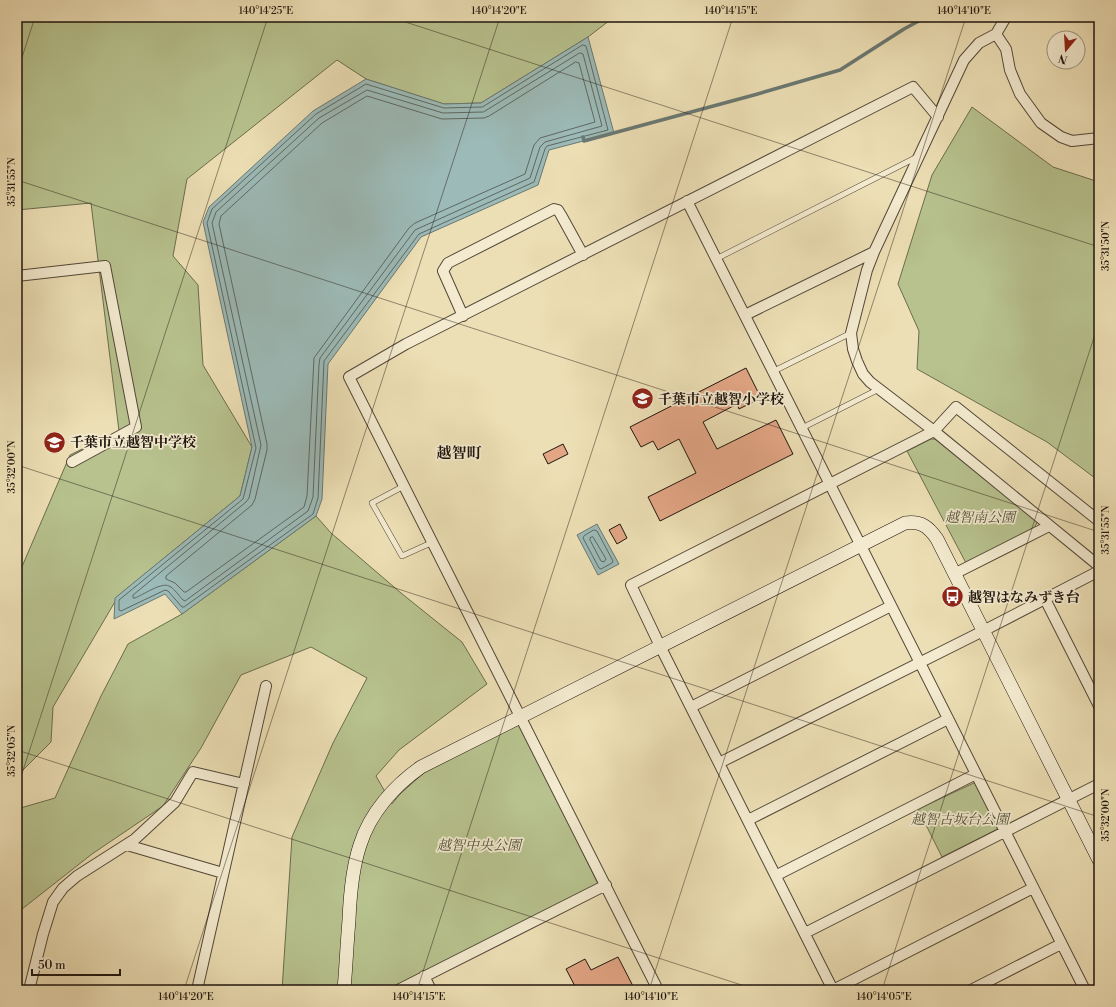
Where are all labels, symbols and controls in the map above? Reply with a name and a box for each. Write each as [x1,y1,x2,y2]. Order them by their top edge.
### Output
text: 140°14'25"E [239,5,293,17]
text: 140°14'20"E [471,5,527,17]
text: 140°14'15"E [705,5,758,17]
text: 140°14'10"E [937,5,991,17]
north arrow [1046,30,1086,70]
text: N [1057,50,1070,67]
text: 35°31'55"N [6,157,18,206]
text: 35°31'50"N [1100,220,1112,271]
school or university icon: 千葉市立越智小学校 [629,386,655,412]
place label: 千葉市立越智小学校 [658,391,784,409]
school or university icon: 千葉市立越智中学校 [42,429,68,455]
place label: 千葉市立越智中学校 [70,434,196,452]
text: 35°32'00"N [6,440,18,493]
district label: 越智町 [436,444,482,463]
text: 35°31'55"N [1100,505,1112,554]
park label: 越智南公園 [945,509,1017,527]
bus stop icon: 越智はなみずき台 [940,584,966,610]
place label: 越智はなみずき台 [968,589,1080,607]
text: 35°32'05"N [6,725,18,777]
text: 35°32'00"N [1100,788,1112,841]
park label: 越智古坂台公園 [911,811,1011,829]
park label: 越智中央公園 [437,837,523,855]
scale bar [32,951,120,977]
text: 50 m [38,958,66,973]
text: 140°14'20"E [158,991,214,1003]
text: 140°14'15"E [393,991,446,1003]
text: 140°14'10"E [624,991,678,1003]
text: 140°14'05"E [856,991,912,1003]

